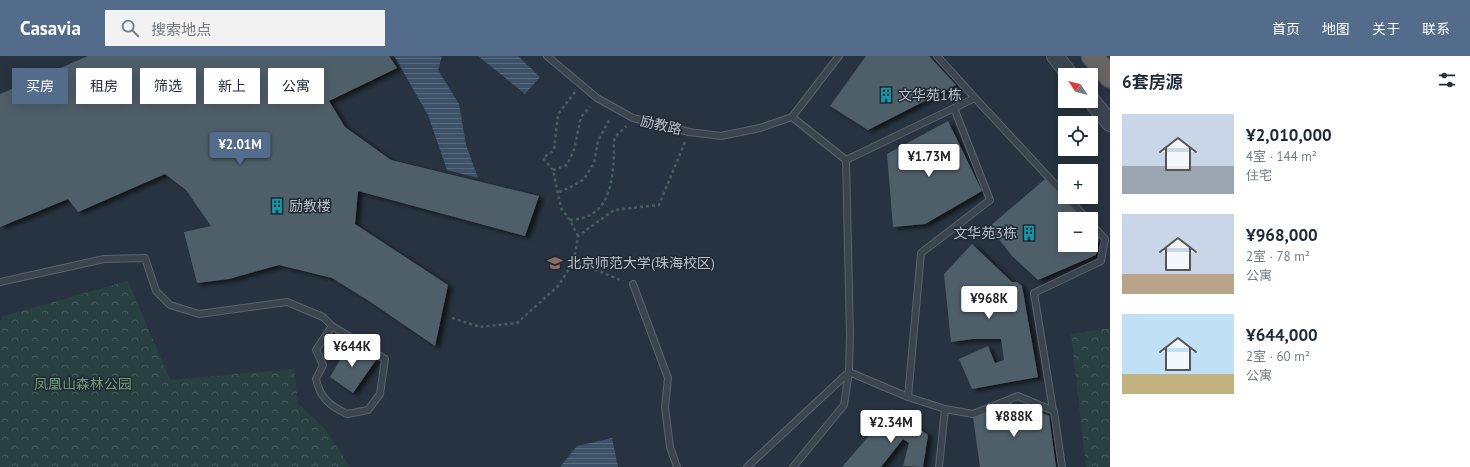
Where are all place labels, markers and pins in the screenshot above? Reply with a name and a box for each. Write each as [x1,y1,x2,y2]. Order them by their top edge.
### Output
building icon: 文华苑1栋 [877,86,895,104]
place label: 文华苑1栋 [898,86,962,104]
pin: ¥2.01M [207,132,273,166]
pin: ¥1.73M [896,144,962,178]
building icon: 励教楼 [268,197,286,215]
place label: 励教楼 [289,197,331,215]
place label: 文华苑3栋 [953,224,1017,242]
building icon: 文华苑3栋 [1020,224,1038,242]
school or university icon: 北京师范大学(珠海校区) [546,254,564,272]
place label: 北京师范大学(珠海校区) [567,254,715,272]
pin: ¥968K [961,286,1017,320]
pin: ¥644K [324,334,380,368]
pin: ¥888K [986,404,1042,438]
pin: ¥2.34M [858,410,924,444]

